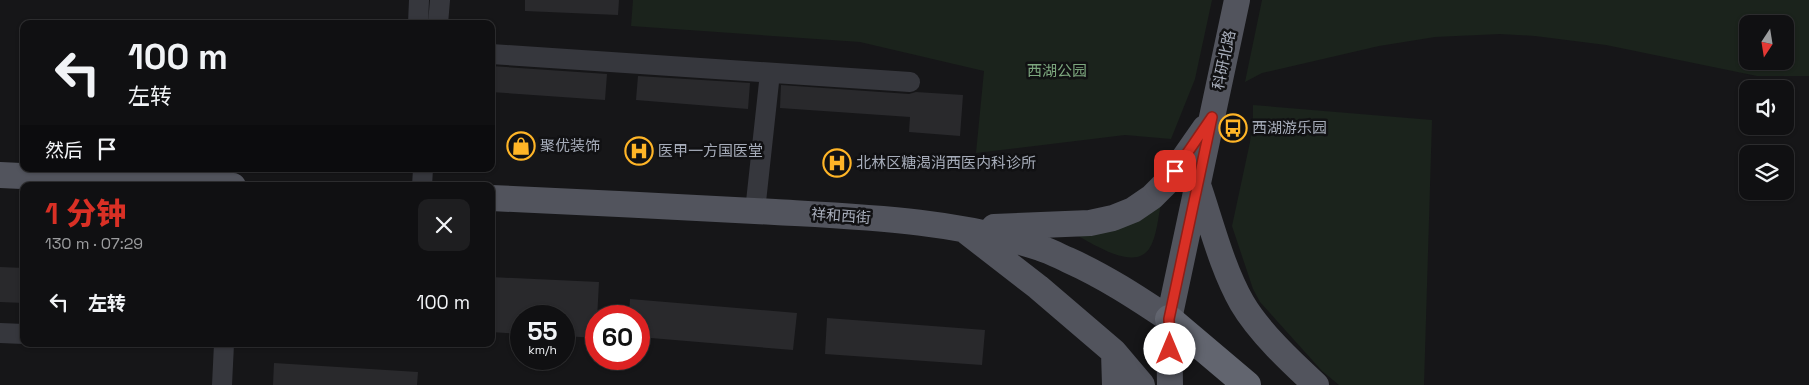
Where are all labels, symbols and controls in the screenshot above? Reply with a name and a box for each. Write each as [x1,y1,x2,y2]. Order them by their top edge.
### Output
north arrow [1739,15,1794,70]
map controls [1739,15,1794,200]
street label: 科研北路 [1208,29,1239,91]
text: 100 m [128,35,228,79]
icon: left [45,40,110,105]
park label: 西湖公园 [1027,61,1087,80]
button: sound [1739,80,1794,135]
text: 左转 [128,82,172,110]
bus stop icon: 西湖游乐园 [1218,113,1248,143]
place label: 西湖游乐园 [1252,118,1327,137]
shop icon: 聚优装饰 [506,131,536,161]
icon: arrive [93,135,121,163]
place label: 聚优装饰 [540,136,600,155]
hospital icon: 医甲一方国医堂 [624,136,654,166]
text: 然后 [45,138,83,163]
place label: 医甲一方国医堂 [658,141,763,160]
button: layers [1739,145,1794,200]
hospital icon: 北林区糖渴消西医内科诊所 [822,148,852,178]
pin [1154,150,1196,192]
place label: 北林区糖渴消西医内科诊所 [856,153,1036,172]
icon: arrive [1161,157,1189,185]
text: 1 分钟 [45,194,126,233]
button: close [418,199,470,251]
street label: 祥和西街 [810,204,872,227]
text: 130 m · 07:29 [45,233,143,254]
icon: left [45,288,73,316]
text: 100 m [416,290,470,315]
text: 左转 [88,291,126,316]
speed limit sign: 60 [585,305,650,370]
text: 55 [527,315,558,347]
position arrow [1143,322,1195,374]
text: km/h [528,342,557,358]

